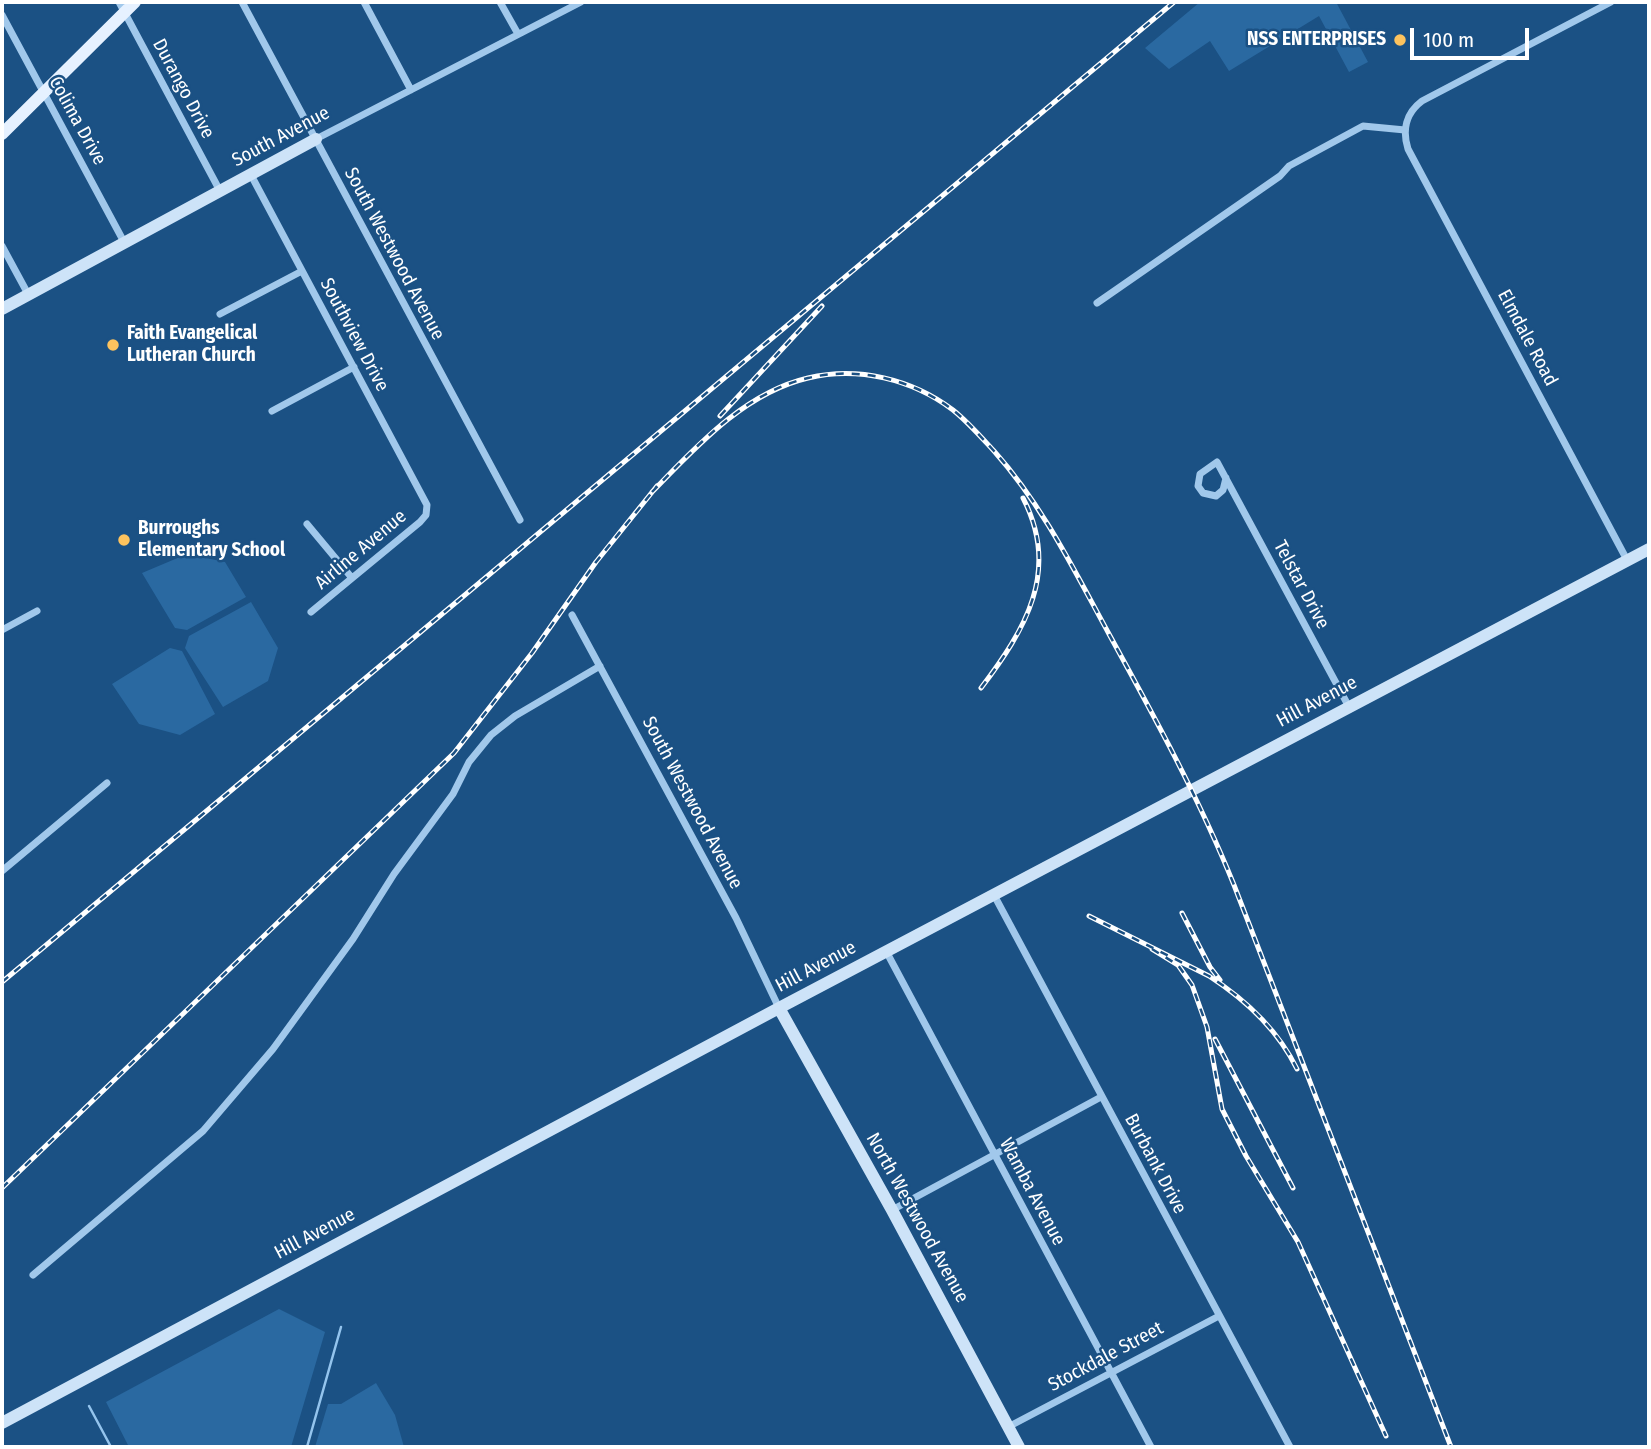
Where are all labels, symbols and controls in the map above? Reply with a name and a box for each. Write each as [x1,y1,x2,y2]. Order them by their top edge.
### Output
scale bar [1413,14,1532,58]
text: 100 m [1423,27,1474,53]
place label: NSS ENTERPRISES [1247,29,1386,51]
marker: NSS ENTERPRISES [1392,32,1408,48]
street label: Durango Drive [147,35,219,143]
street label: Colima Drive [43,73,111,169]
street label: South Avenue [228,102,334,172]
street label: South Westwood Avenue [339,164,449,344]
street label: Southview Drive [315,274,393,396]
street label: Elmdale Road [1492,286,1562,390]
place label: Faith Evangelical Lutheran Church [127,323,257,367]
marker: Faith Evangelical Lutheran Church [105,337,121,353]
street label: Airline Avenue [311,505,411,595]
place label: Burroughs Elementary School [138,518,285,562]
marker: Burroughs Elementary School [116,532,132,548]
street label: Telstar Drive [1268,537,1334,633]
street label: Hill Avenue [1273,671,1361,733]
street label: South Westwood Avenue [637,713,747,893]
street label: Hill Avenue [772,936,860,998]
street label: Burbank Drive [1119,1110,1191,1218]
street label: North Westwood Avenue [861,1129,973,1307]
street label: Wamba Avenue [994,1134,1070,1250]
street label: Hill Avenue [271,1203,359,1265]
street label: Stockdale Street [1045,1317,1167,1397]

